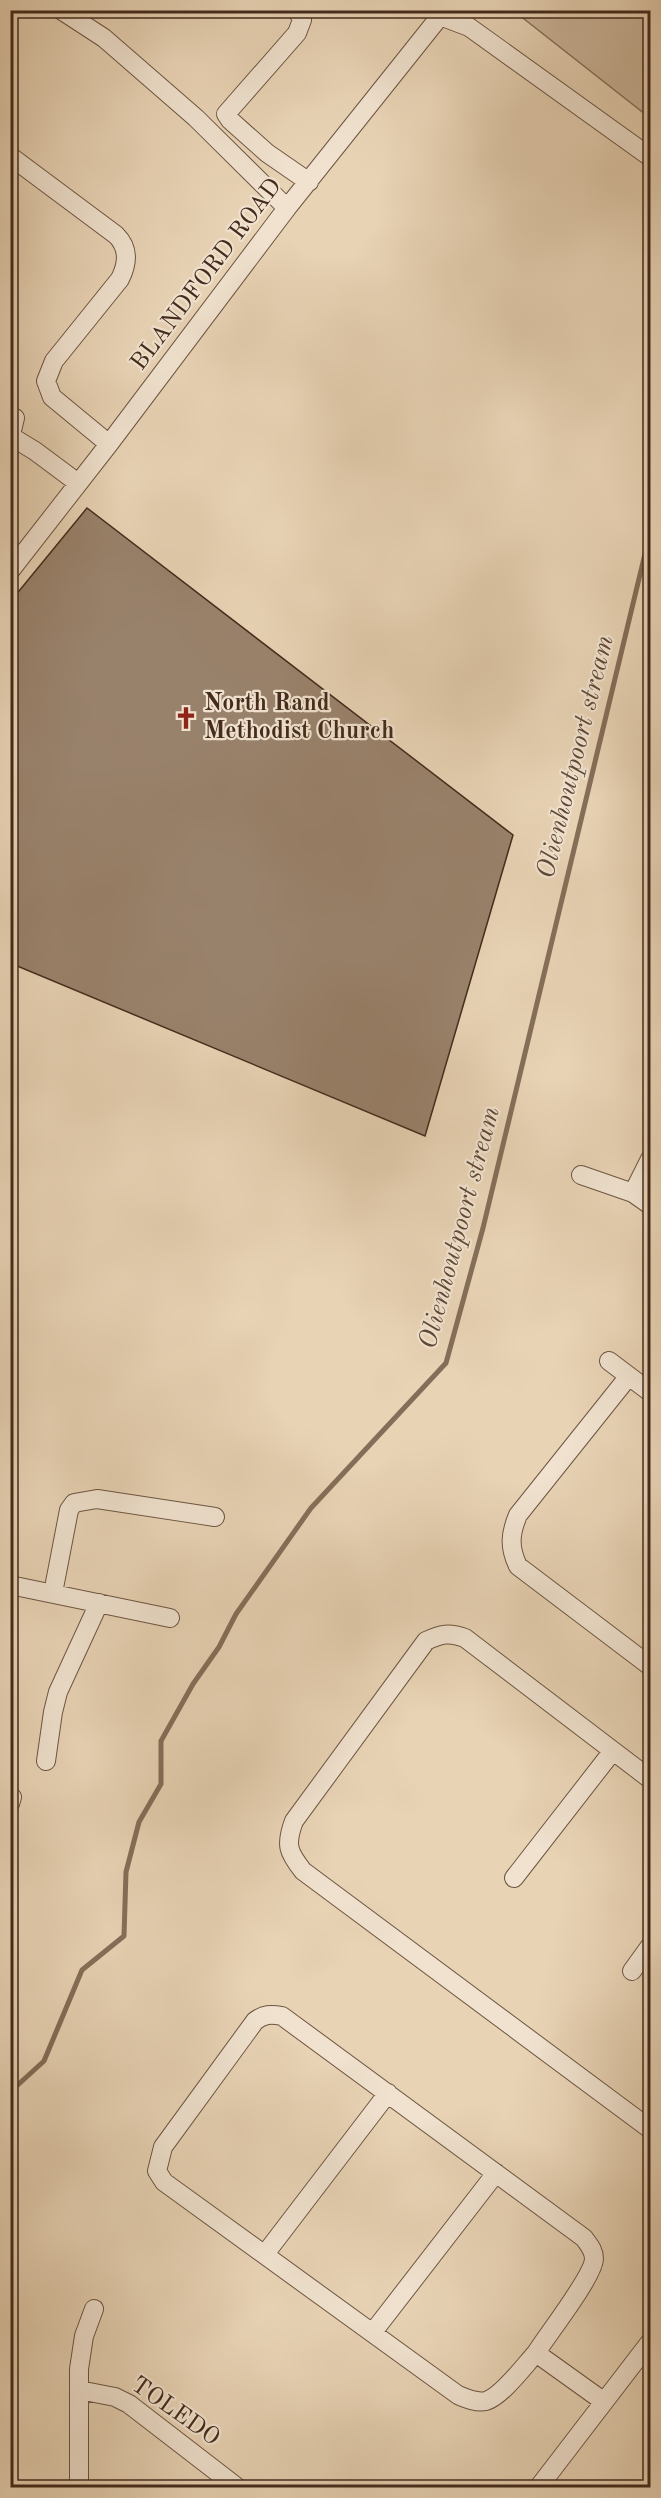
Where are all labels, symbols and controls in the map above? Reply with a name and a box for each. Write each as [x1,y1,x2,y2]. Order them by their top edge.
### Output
street label: BLANDFORD ROAD [127,175,287,375]
water label: Olienhoutpoort stream [533,633,619,881]
place label: North Rand Methodist Church [204,692,394,744]
church icon: North Rand Methodist Church [173,705,199,731]
water label: Olienhoutpoort stream [415,1104,505,1352]
street label: TOLEDO [126,2373,224,2451]

